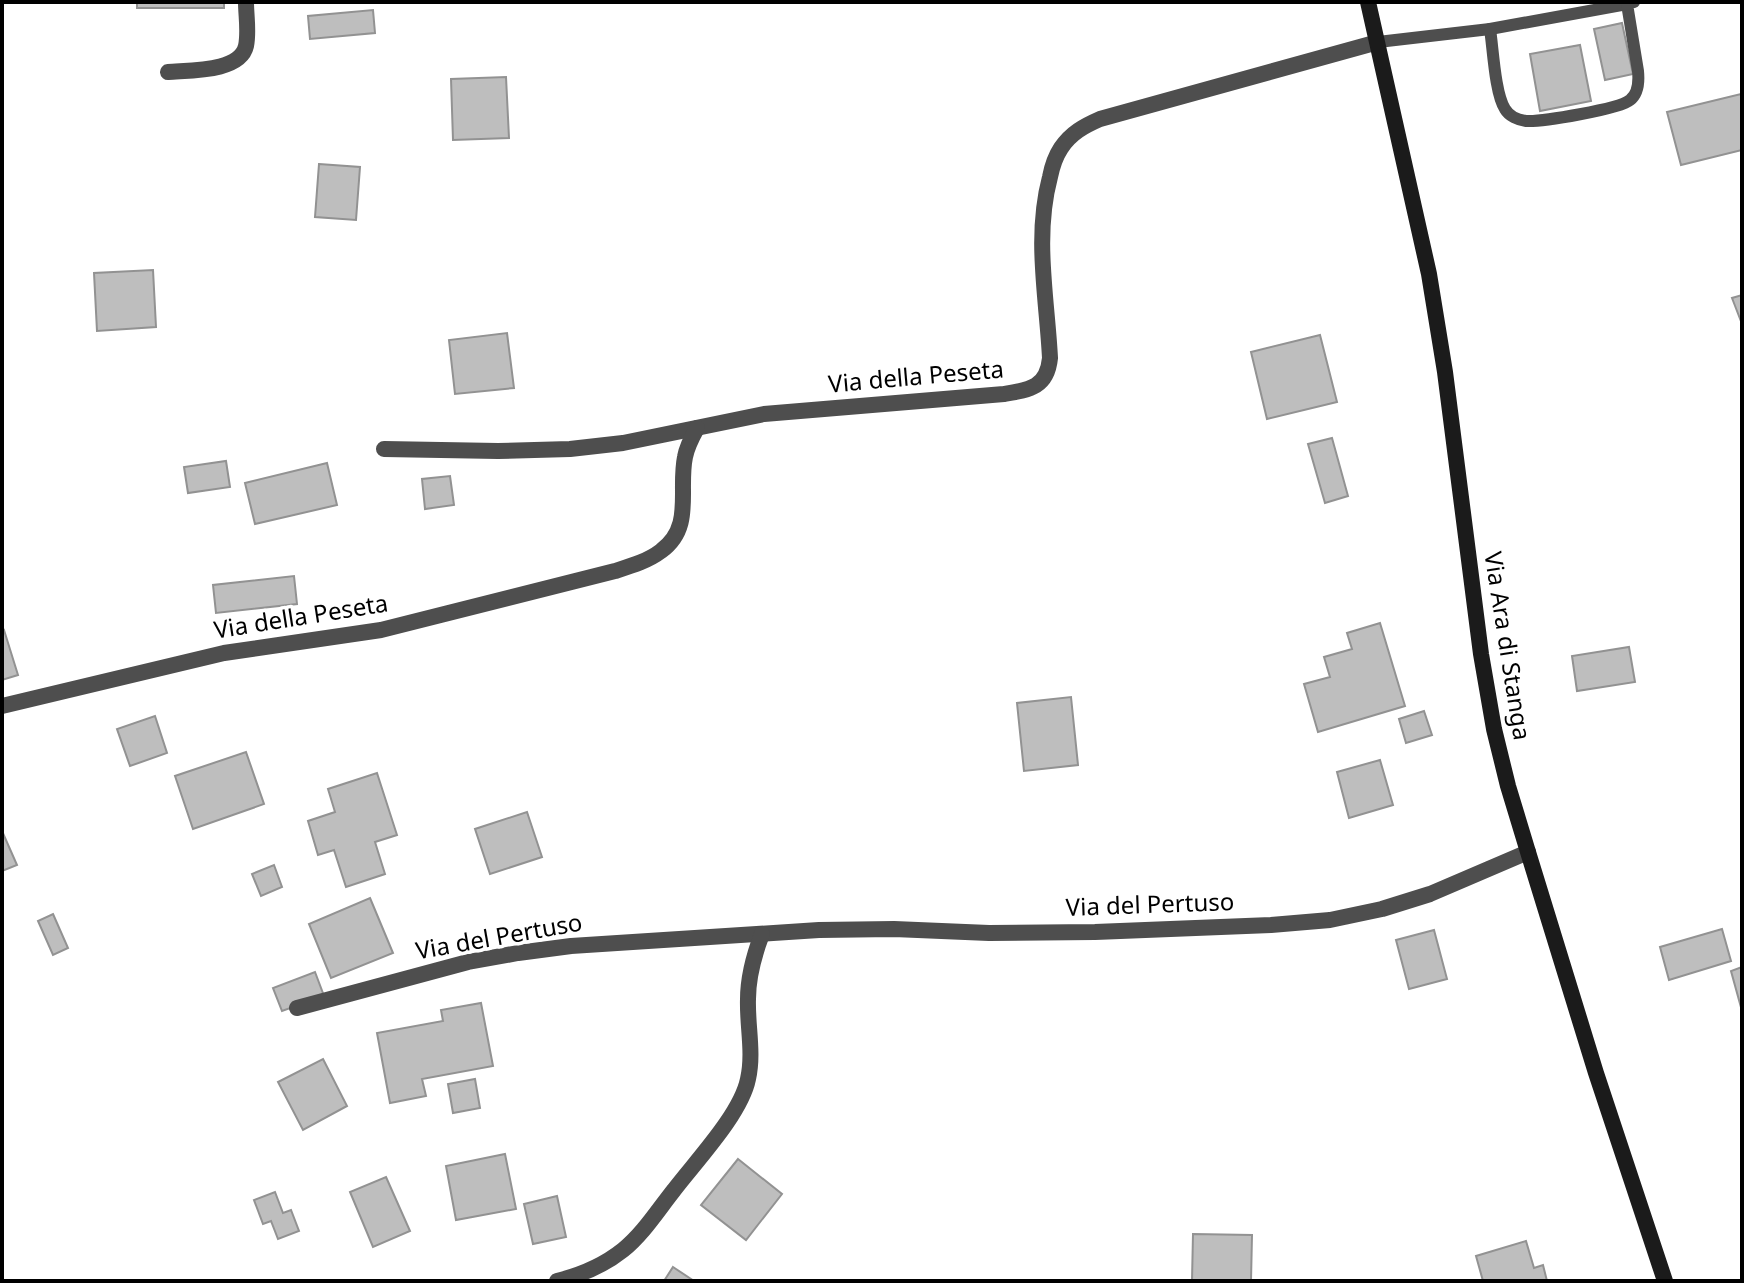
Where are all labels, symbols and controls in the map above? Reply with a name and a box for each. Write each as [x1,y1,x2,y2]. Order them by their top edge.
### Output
street label: Via della Peseta [827,351,1005,400]
street label: Via Ara di Stanga [1477,549,1540,742]
street label: Via della Peseta [211,585,390,646]
street label: Via del Pertuso [1065,884,1235,923]
street label: Via del Pertuso [413,905,585,966]

